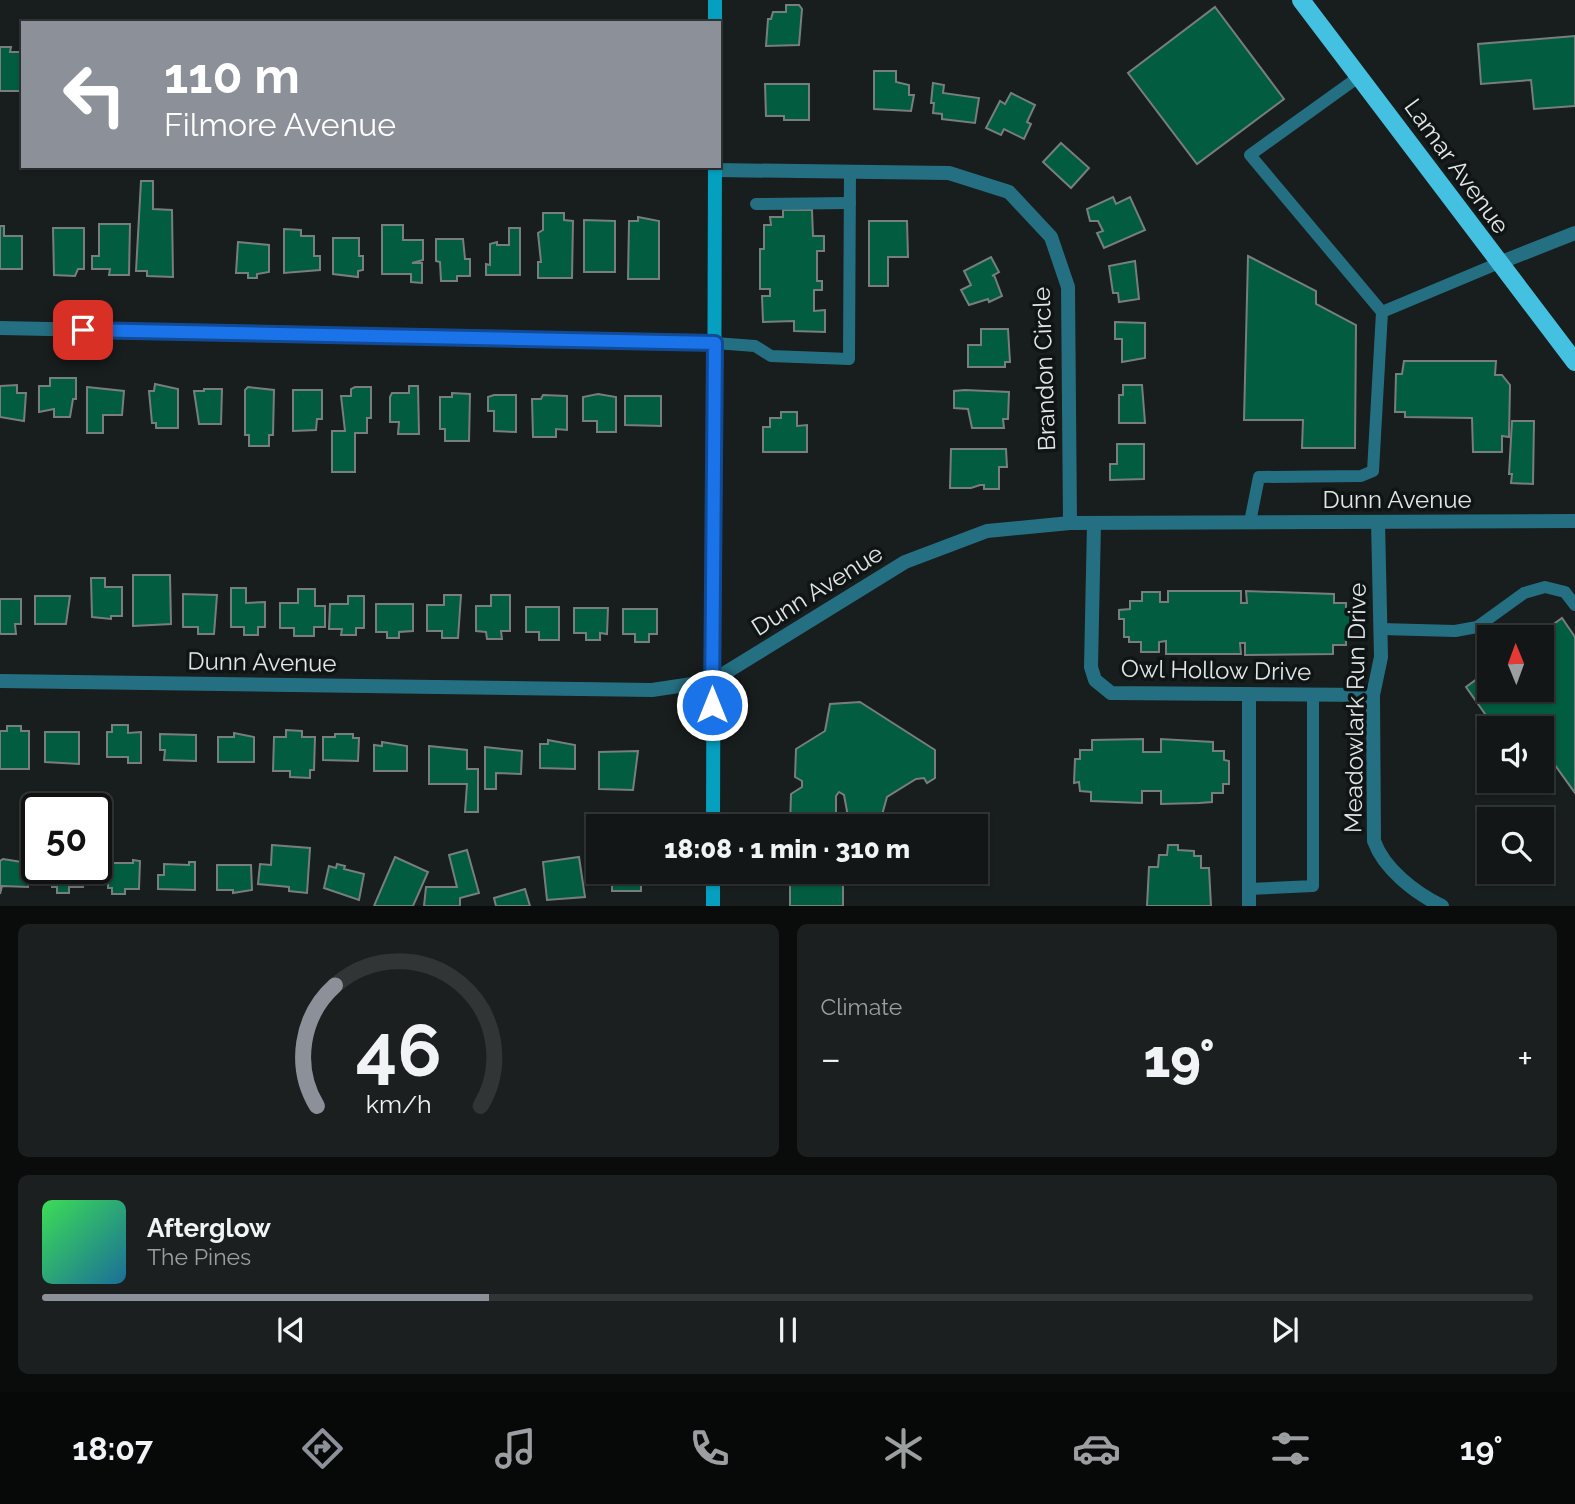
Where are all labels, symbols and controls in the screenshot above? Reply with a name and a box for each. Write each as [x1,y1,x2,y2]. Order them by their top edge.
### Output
text: 110 m [164,47,300,104]
icon: left [49,49,140,140]
street label: Lamar Avenue [1398,93,1516,239]
text: Filmore Avenue [164,106,396,143]
street label: Brandon Circle [1027,286,1061,452]
pin [53,300,113,360]
icon: arrive [64,311,102,349]
street label: Dunn Avenue [1323,485,1472,514]
street label: Dunn Avenue [746,538,888,642]
street label: Meadowlark Run Drive [1338,583,1372,833]
north arrow [1477,625,1554,702]
map controls [1477,625,1554,884]
street label: Dunn Avenue [187,646,337,678]
street label: Owl Hollow Drive [1121,654,1311,686]
position arrow [675,668,749,742]
button: sound [1477,716,1554,793]
speed limit sign: 50 [21,793,112,884]
button: search [1477,807,1554,884]
text: 18:08 · 1 min · 310 m [664,834,910,864]
text: Climate [821,993,902,1020]
text: 46 [355,1009,441,1094]
text: 19° [1143,1028,1215,1089]
text: − [821,1036,841,1081]
text: + [1517,1036,1533,1081]
text: km/h [365,1089,431,1119]
text: Afterglow [147,1213,271,1243]
text: The Pines [147,1243,251,1270]
icon: previous [272,1311,310,1349]
icon: pause [769,1311,807,1349]
icon: next [1266,1311,1304,1349]
icon: directions [298,1424,347,1473]
icon: music [491,1424,540,1473]
icon: phone [685,1424,734,1473]
icon: climate [879,1424,928,1473]
icon: car [1072,1424,1121,1473]
icon: filters [1266,1424,1315,1473]
text: 18:07 [72,1430,153,1467]
text: 19° [1460,1430,1503,1467]

